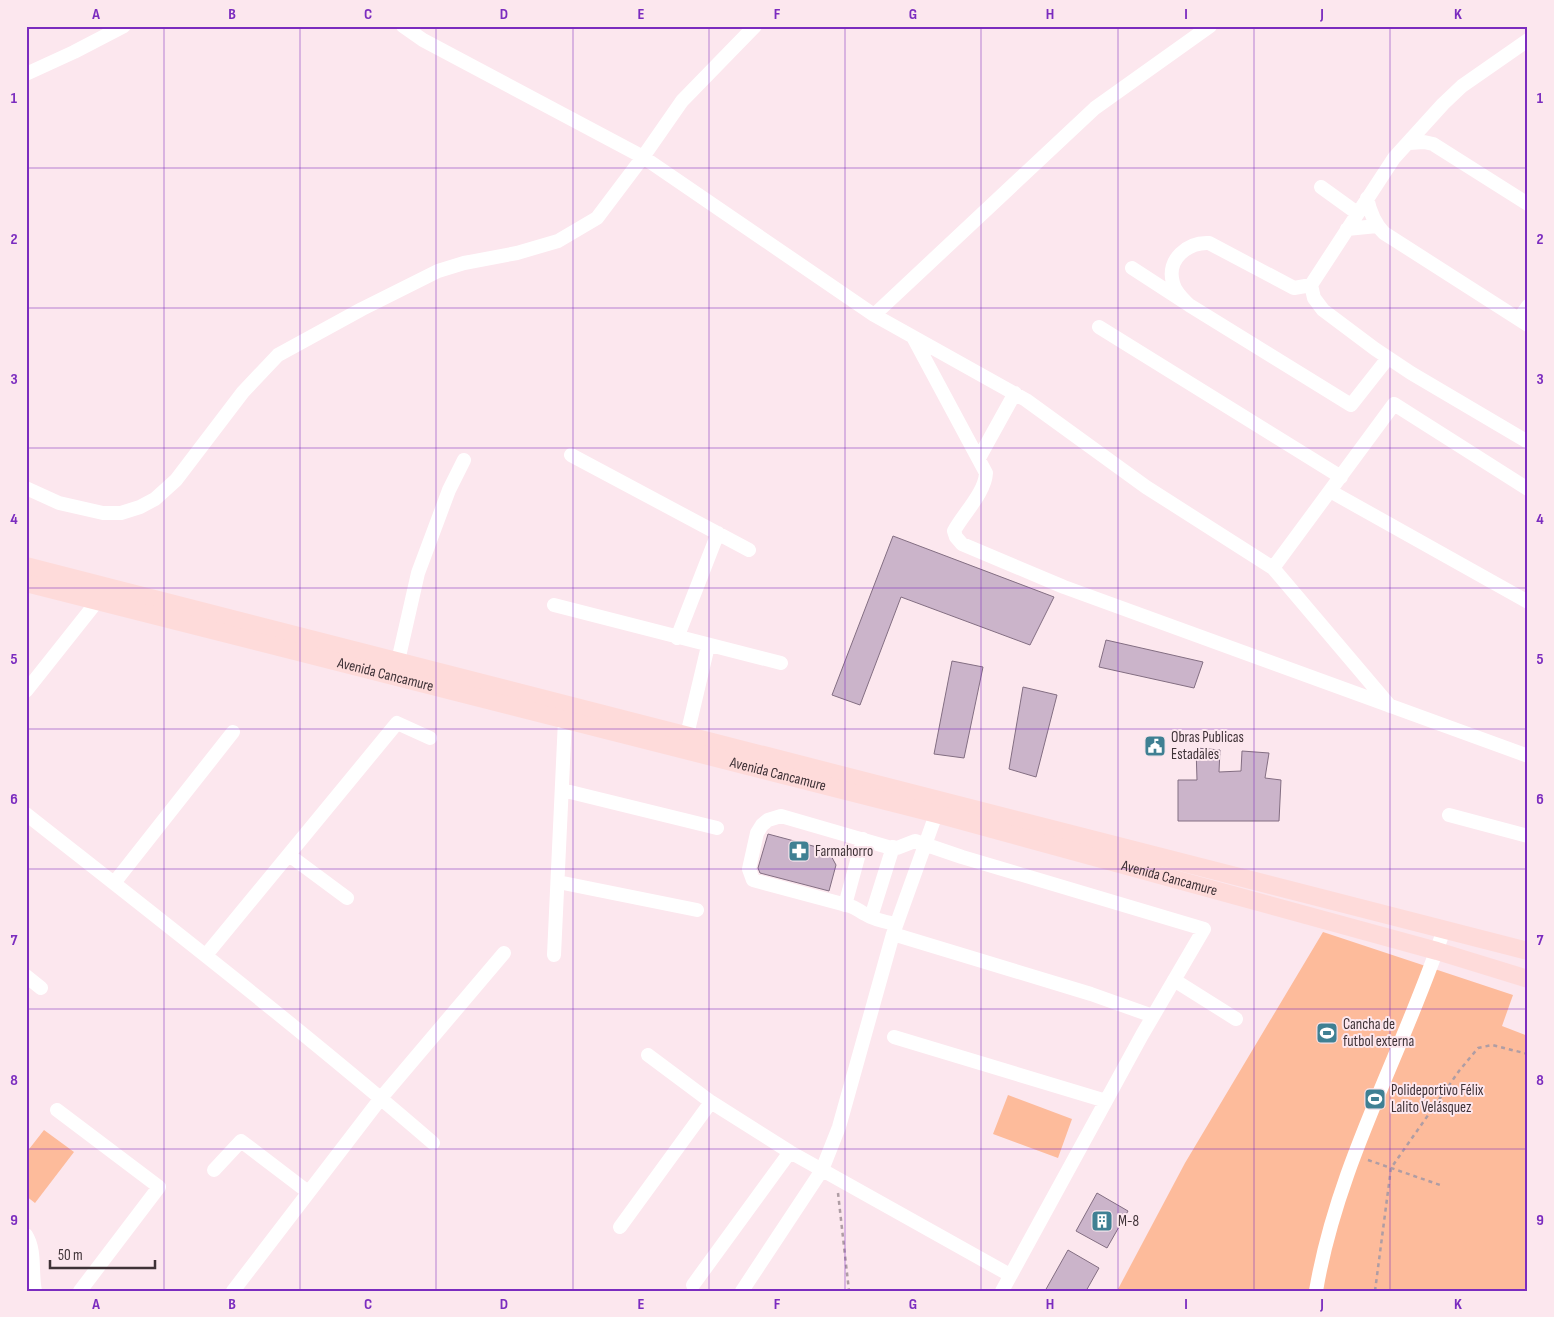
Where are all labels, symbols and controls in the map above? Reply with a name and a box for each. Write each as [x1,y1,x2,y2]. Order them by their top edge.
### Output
text: A [91,5,100,24]
text: B [228,5,236,24]
text: C [364,5,372,24]
text: D [500,5,508,24]
text: E [638,5,645,24]
text: F [774,5,781,24]
text: G [909,5,917,24]
text: H [1046,5,1054,24]
text: I [1184,5,1188,24]
text: J [1319,5,1324,24]
text: K [1454,5,1462,24]
text: 1 [11,89,18,108]
text: 1 [1537,89,1544,108]
text: 2 [10,230,18,249]
text: 2 [1536,230,1544,249]
text: 3 [10,370,18,389]
text: 3 [1536,370,1544,389]
text: 4 [10,510,18,529]
text: 4 [1536,510,1544,529]
text: 5 [10,650,18,669]
text: 5 [1536,650,1544,669]
street label: Avenida Cancamure [335,653,436,695]
place label: Obras Publicas Estadales [1171,728,1244,764]
public building icon: Obras Publicas Estadales [1143,734,1167,758]
street label: Avenida Cancamure [727,752,828,795]
text: 6 [10,790,18,809]
text: 6 [1536,790,1544,809]
pharmacy icon: Farmahorro [787,839,811,863]
place label: Farmahorro [815,842,873,861]
street label: Avenida Cancamure [1119,855,1220,900]
text: 7 [11,931,18,950]
text: 7 [1537,931,1544,950]
place label: Cancha de futbol externa [1343,1015,1414,1051]
sports icon: Cancha de futbol externa [1315,1021,1339,1045]
text: 8 [10,1071,18,1090]
text: 8 [1536,1071,1544,1090]
place label: Polideportivo Félix Lalito Velásquez [1391,1081,1484,1117]
sports icon: Polideportivo Félix Lalito Velásquez [1363,1087,1387,1111]
building icon: M-8 [1090,1209,1114,1233]
text: 9 [10,1211,18,1230]
text: 9 [1536,1211,1544,1230]
place label: M-8 [1118,1212,1139,1231]
scale bar [50,1237,155,1269]
text: 50 m [58,1246,83,1265]
text: A [91,1295,100,1314]
text: B [228,1295,236,1314]
text: C [364,1295,372,1314]
text: D [500,1295,508,1314]
text: E [638,1295,645,1314]
text: F [774,1295,781,1314]
text: G [909,1295,917,1314]
text: H [1046,1295,1054,1314]
text: I [1184,1295,1188,1314]
text: J [1319,1295,1324,1314]
text: K [1454,1295,1462,1314]

